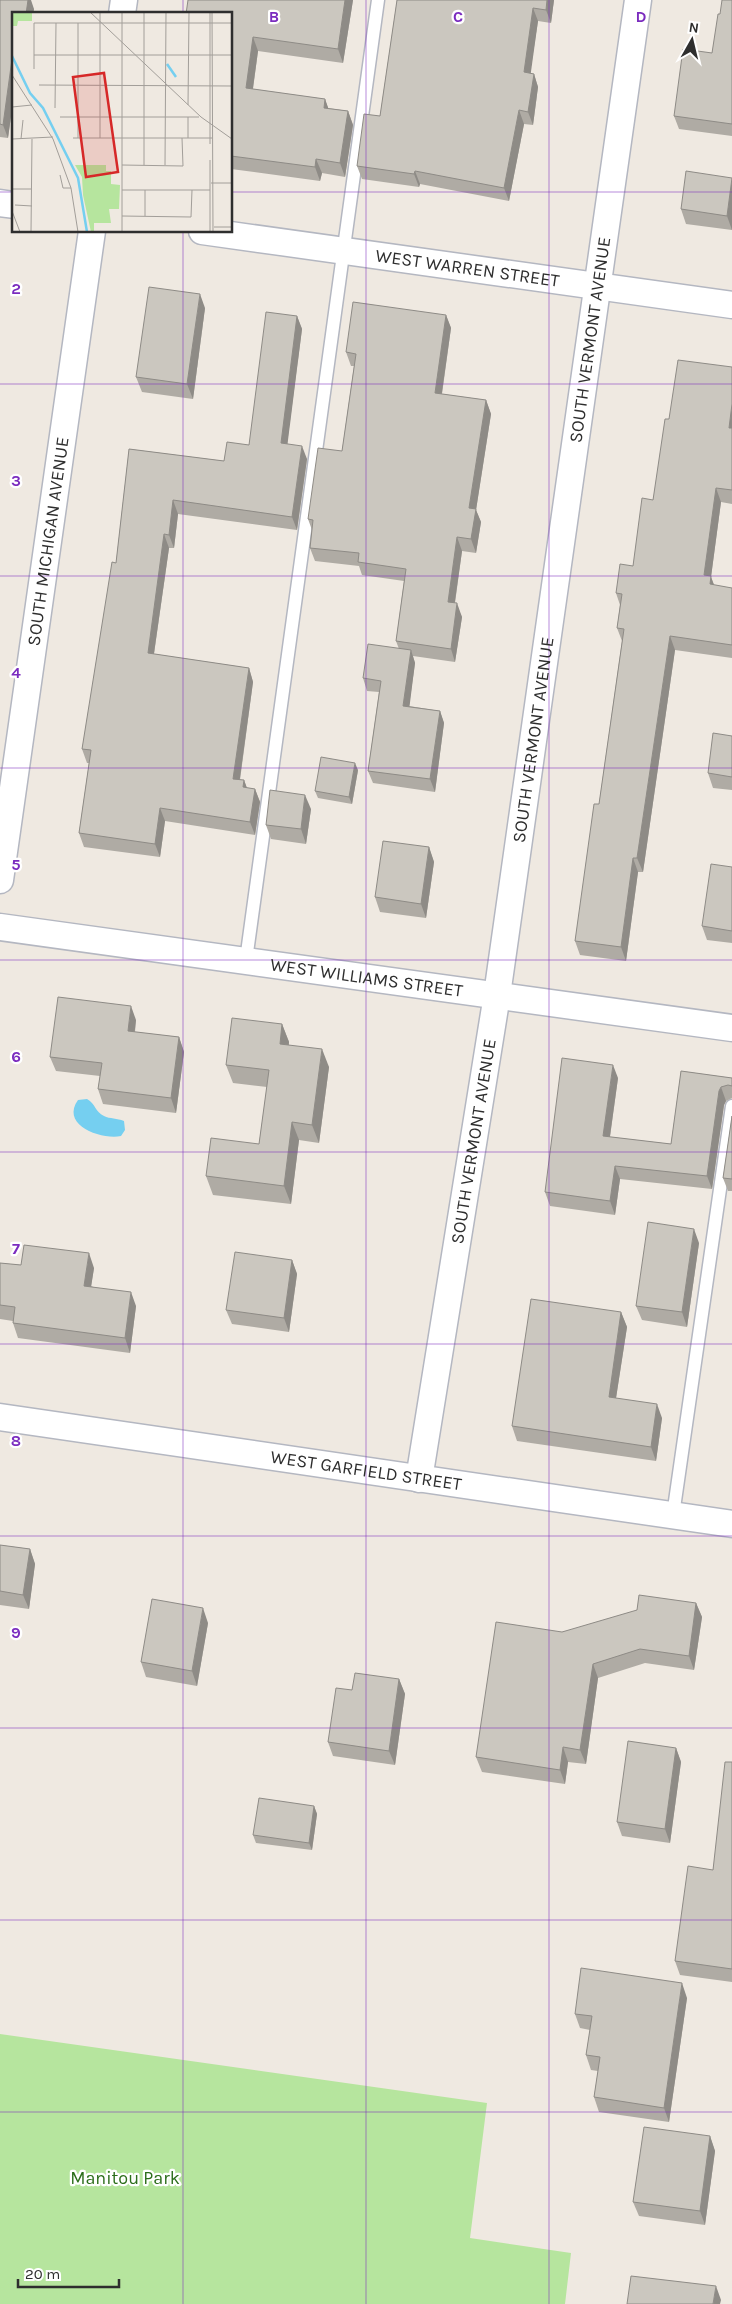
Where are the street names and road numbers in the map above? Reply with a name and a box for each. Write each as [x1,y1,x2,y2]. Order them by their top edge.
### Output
street label: SOUTH VERMONT AVENUE [564,235,615,444]
street label: WEST WARREN STREET [374,244,561,292]
street label: SOUTH MICHIGAN AVENUE [22,435,74,647]
street label: SOUTH VERMONT AVENUE [508,635,559,844]
street label: WEST WILLIAMS STREET [269,953,464,1002]
street label: SOUTH VERMONT AVENUE [446,1037,501,1246]
street label: WEST GARFIELD STREET [269,1446,463,1495]

